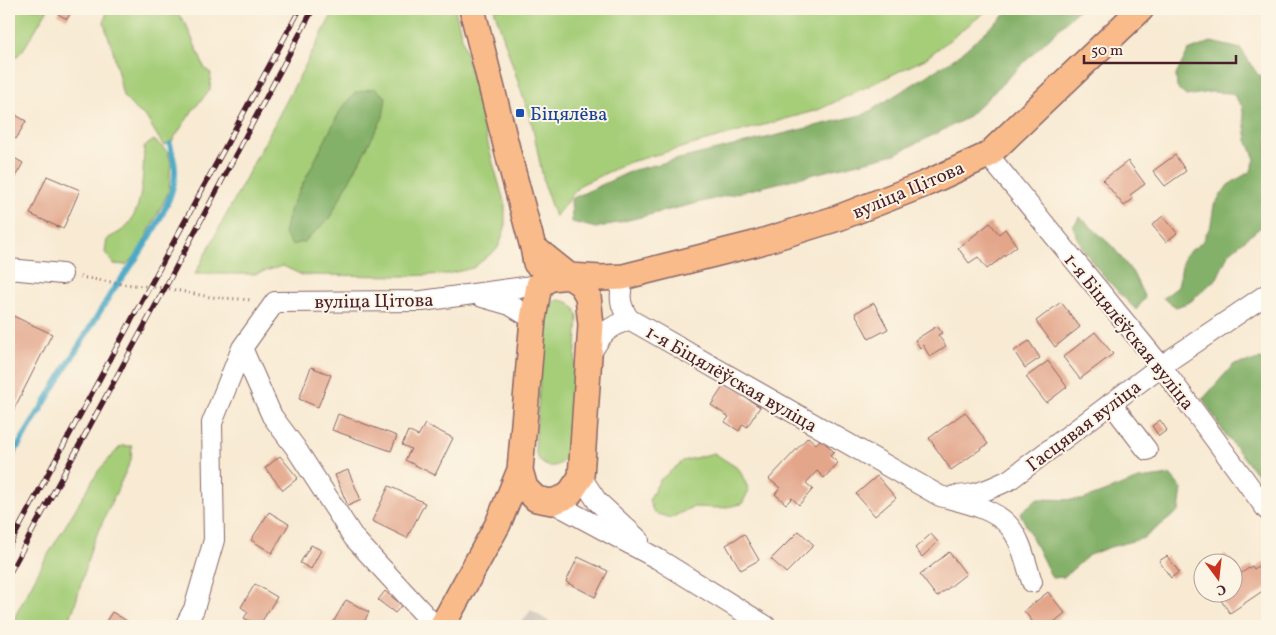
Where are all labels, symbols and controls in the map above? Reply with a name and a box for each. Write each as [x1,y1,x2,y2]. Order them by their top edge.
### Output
scale bar [1084,32,1236,64]
text: 50 m [1091,41,1123,62]
place label: Біцялёва [530,102,608,128]
marker: Біцялёва [514,107,526,119]
street label: вуліца Цітова [849,156,969,226]
street label: 1-я Біцялёўская вуліца [1057,248,1200,416]
street label: вуліца Цітова [314,288,434,316]
street label: 1-я Біцялёўская вуліца [640,320,822,440]
street label: Гасцявая вуліца [1021,375,1147,478]
north arrow [1194,552,1244,602]
text: С [1214,579,1228,599]

